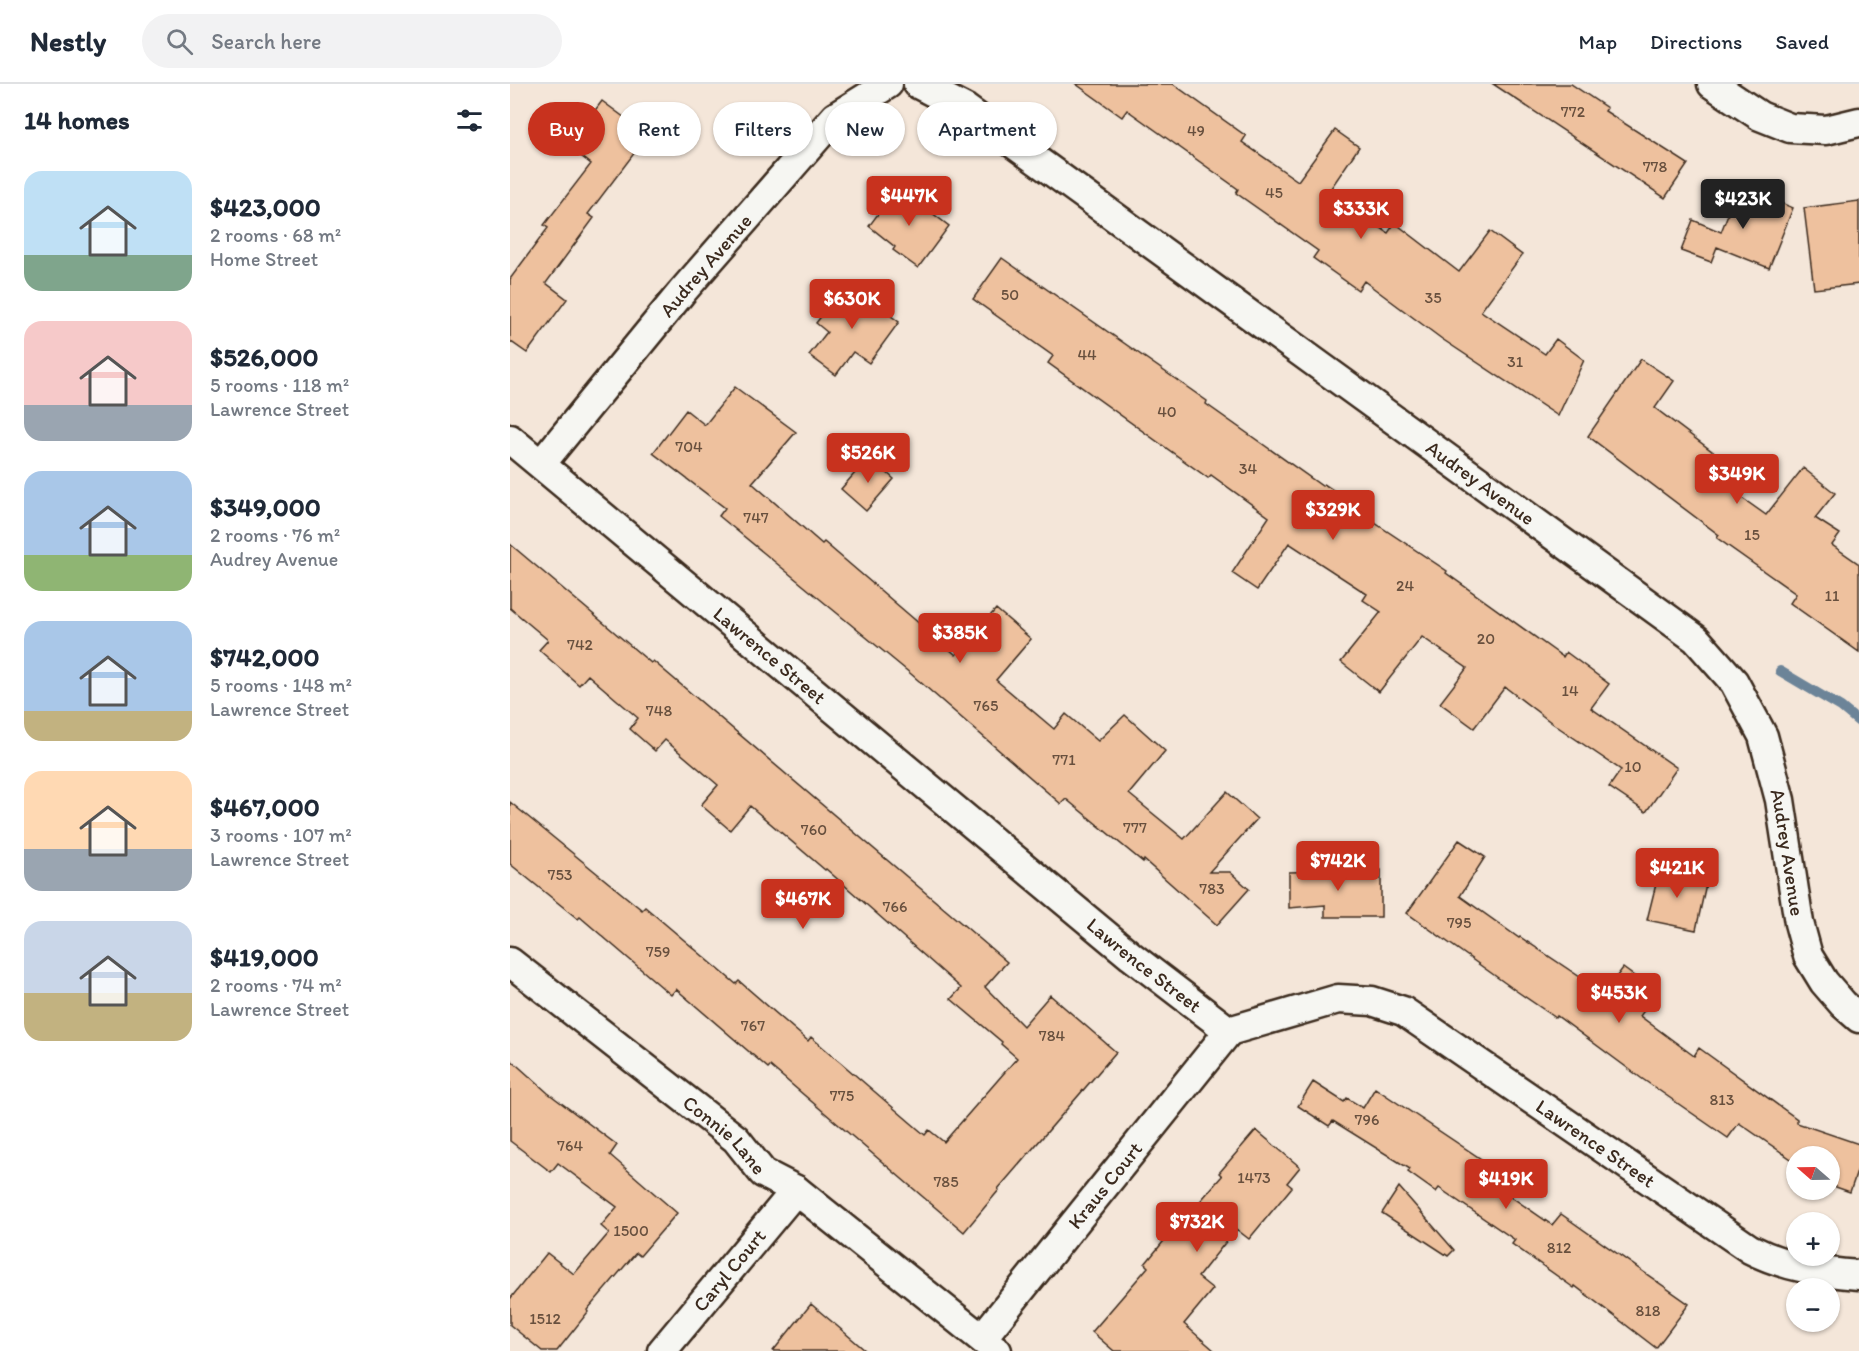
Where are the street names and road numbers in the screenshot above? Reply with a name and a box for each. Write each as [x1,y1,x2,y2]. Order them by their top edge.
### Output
street label: Audrey Avenue [654,209,757,322]
street label: Audrey Avenue [1422,435,1540,530]
street label: Lawrence Street [709,601,831,709]
street label: Audrey Avenue [1765,786,1810,918]
street label: Lawrence Street [1082,912,1206,1018]
street label: Connie Lane [678,1090,771,1179]
street label: Lawrence Street [1532,1094,1660,1193]
street label: Kraus Court [1063,1137,1147,1234]
street label: Caryl Court [688,1224,771,1317]

